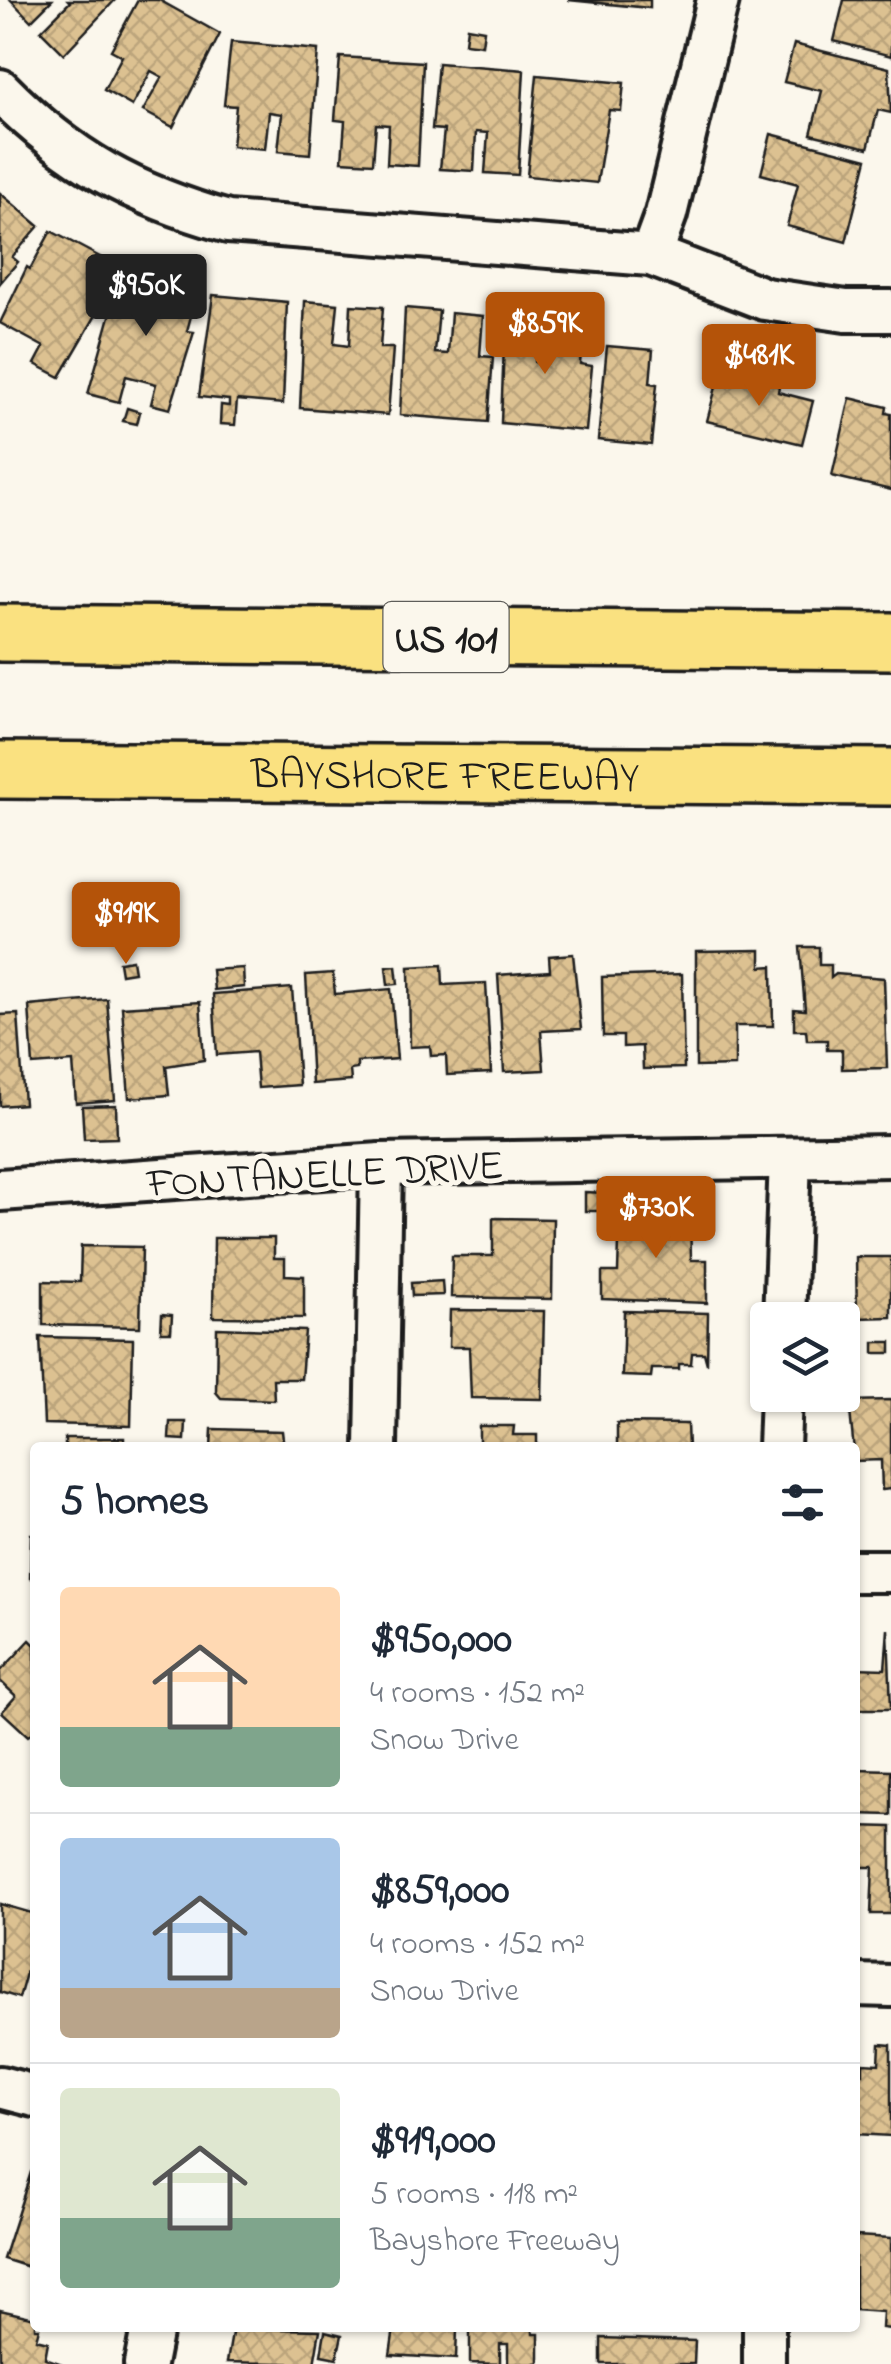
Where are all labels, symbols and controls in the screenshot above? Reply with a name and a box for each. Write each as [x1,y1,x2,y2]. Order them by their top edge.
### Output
pin: $950K [76,254,216,339]
text: $950K [108,263,184,310]
pin: $859K [475,292,615,377]
text: $859K [508,301,582,348]
pin: $481K [689,324,829,409]
text: $481K [724,333,794,380]
road number: US 101 [384,602,508,672]
street label: BAYSHORE FREEWAY [250,746,639,810]
pin: $919K [56,882,196,967]
text: $919K [94,891,158,938]
street label: FONTANELLE DRIVE [144,1137,505,1216]
pin: $730K [586,1176,726,1261]
text: $730K [618,1185,694,1232]
map controls [750,1302,860,1412]
button: layers [750,1302,860,1412]
text: 5 homes [60,1472,209,1533]
icon: filters [775,1475,830,1530]
text: $950,000 [370,1610,512,1671]
icon: home [140,1627,260,1747]
text: 4 rooms · 152 m² [370,1671,585,1718]
text: Snow Drive [370,1718,519,1765]
text: $859,000 [370,1861,509,1922]
icon: home [140,1878,260,1998]
text: 4 rooms · 152 m² [370,1922,585,1969]
text: Snow Drive [370,1969,519,2016]
text: $919,000 [370,2111,496,2172]
icon: home [140,2128,260,2248]
text: 5 rooms · 118 m² [370,2172,578,2219]
text: Bayshore Freeway [370,2219,620,2266]

